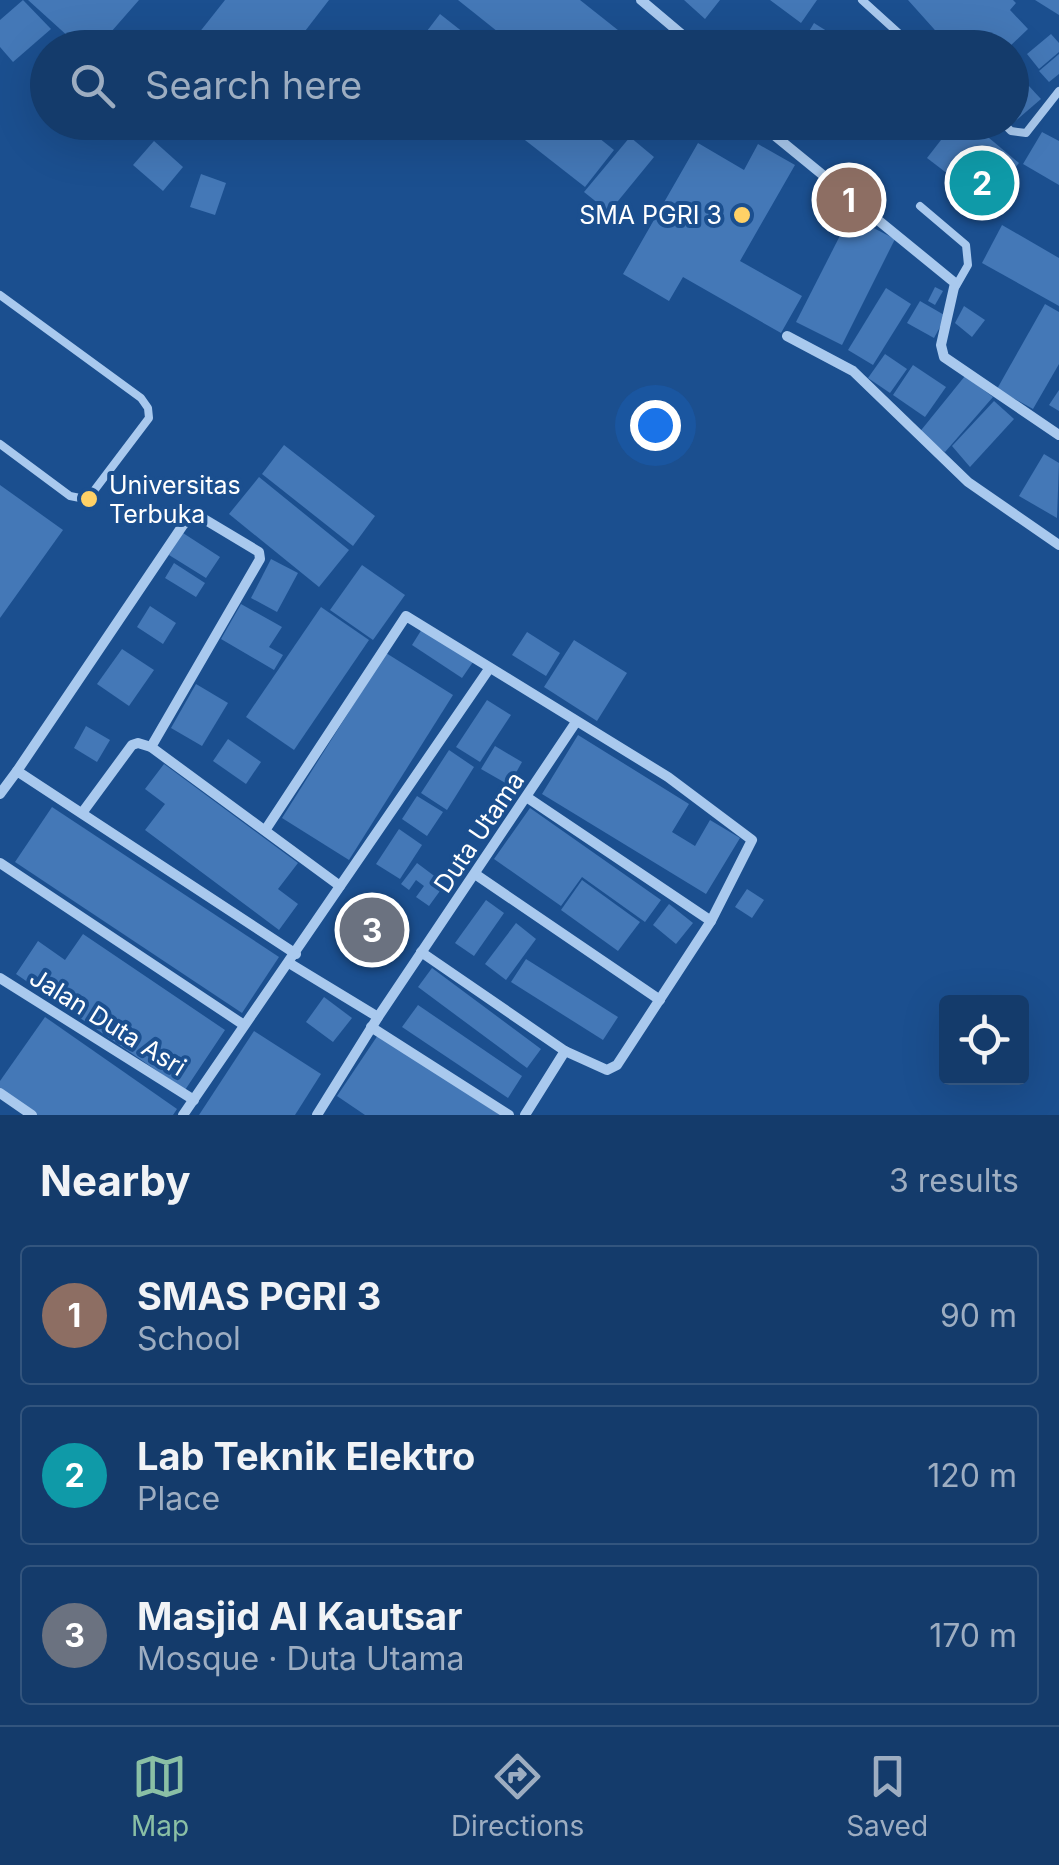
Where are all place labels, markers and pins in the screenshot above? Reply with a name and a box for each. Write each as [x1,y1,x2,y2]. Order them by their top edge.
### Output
pin: 2 [950,146,1014,220]
pin: 1 [816,162,882,238]
place label: SMA PGRI 3 [579,200,722,230]
marker: SMA PGRI 3 [731,204,753,226]
place label: Universitas Terbuka [109,470,241,529]
marker: Universitas Terbuka [78,488,100,510]
pin: 3 [340,892,404,968]

